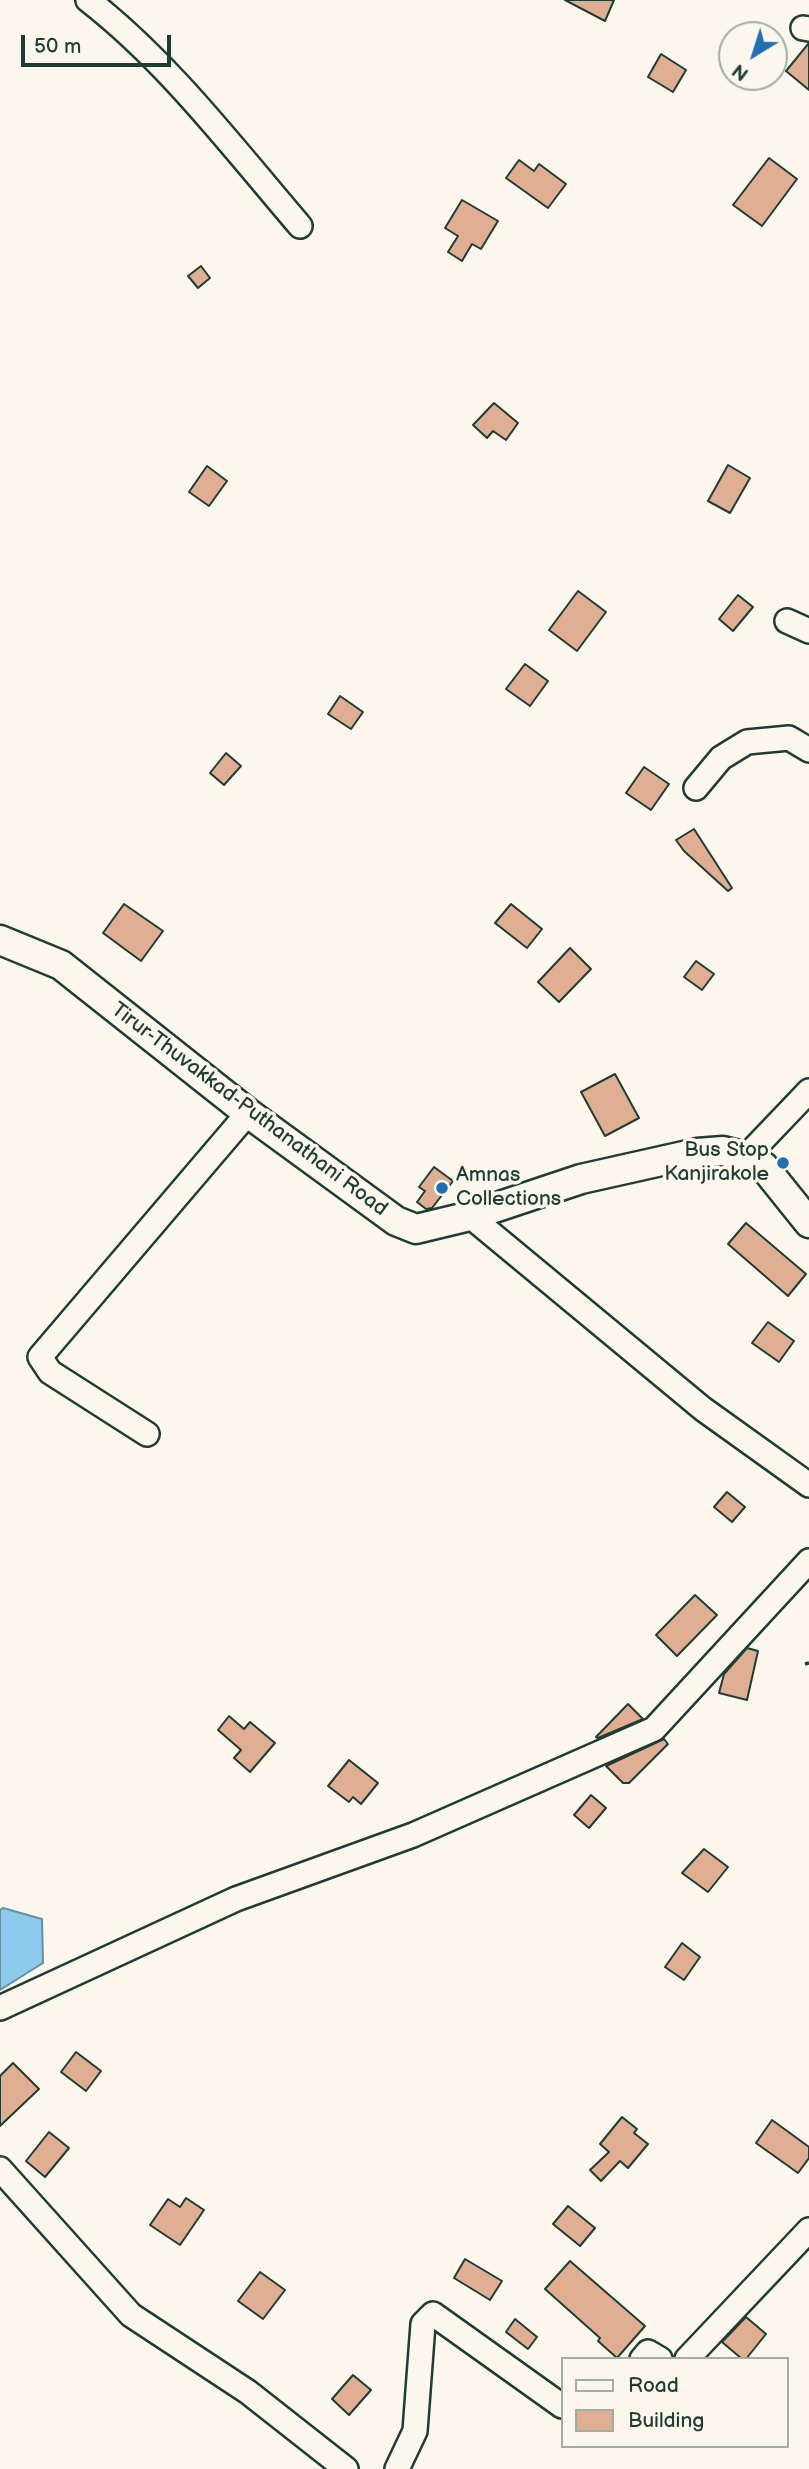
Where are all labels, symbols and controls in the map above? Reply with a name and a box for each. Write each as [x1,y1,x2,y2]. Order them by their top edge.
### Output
scale bar [24,21,175,65]
north arrow [718,21,788,91]
text: 50 m [34,34,81,59]
text: N [728,58,754,85]
street label: Tirur-Thuvakkad-Puthanathani Road [106,998,392,1222]
place label: Bus Stop Kanjirakole [664,1138,769,1188]
marker: Bus Stop Kanjirakole [775,1155,791,1171]
place label: Amnas Collections [456,1163,561,1213]
marker: Amnas Collections [434,1180,450,1196]
legend [560,2357,788,2448]
text: Road [628,2373,679,2398]
text: Building [628,2408,704,2433]

